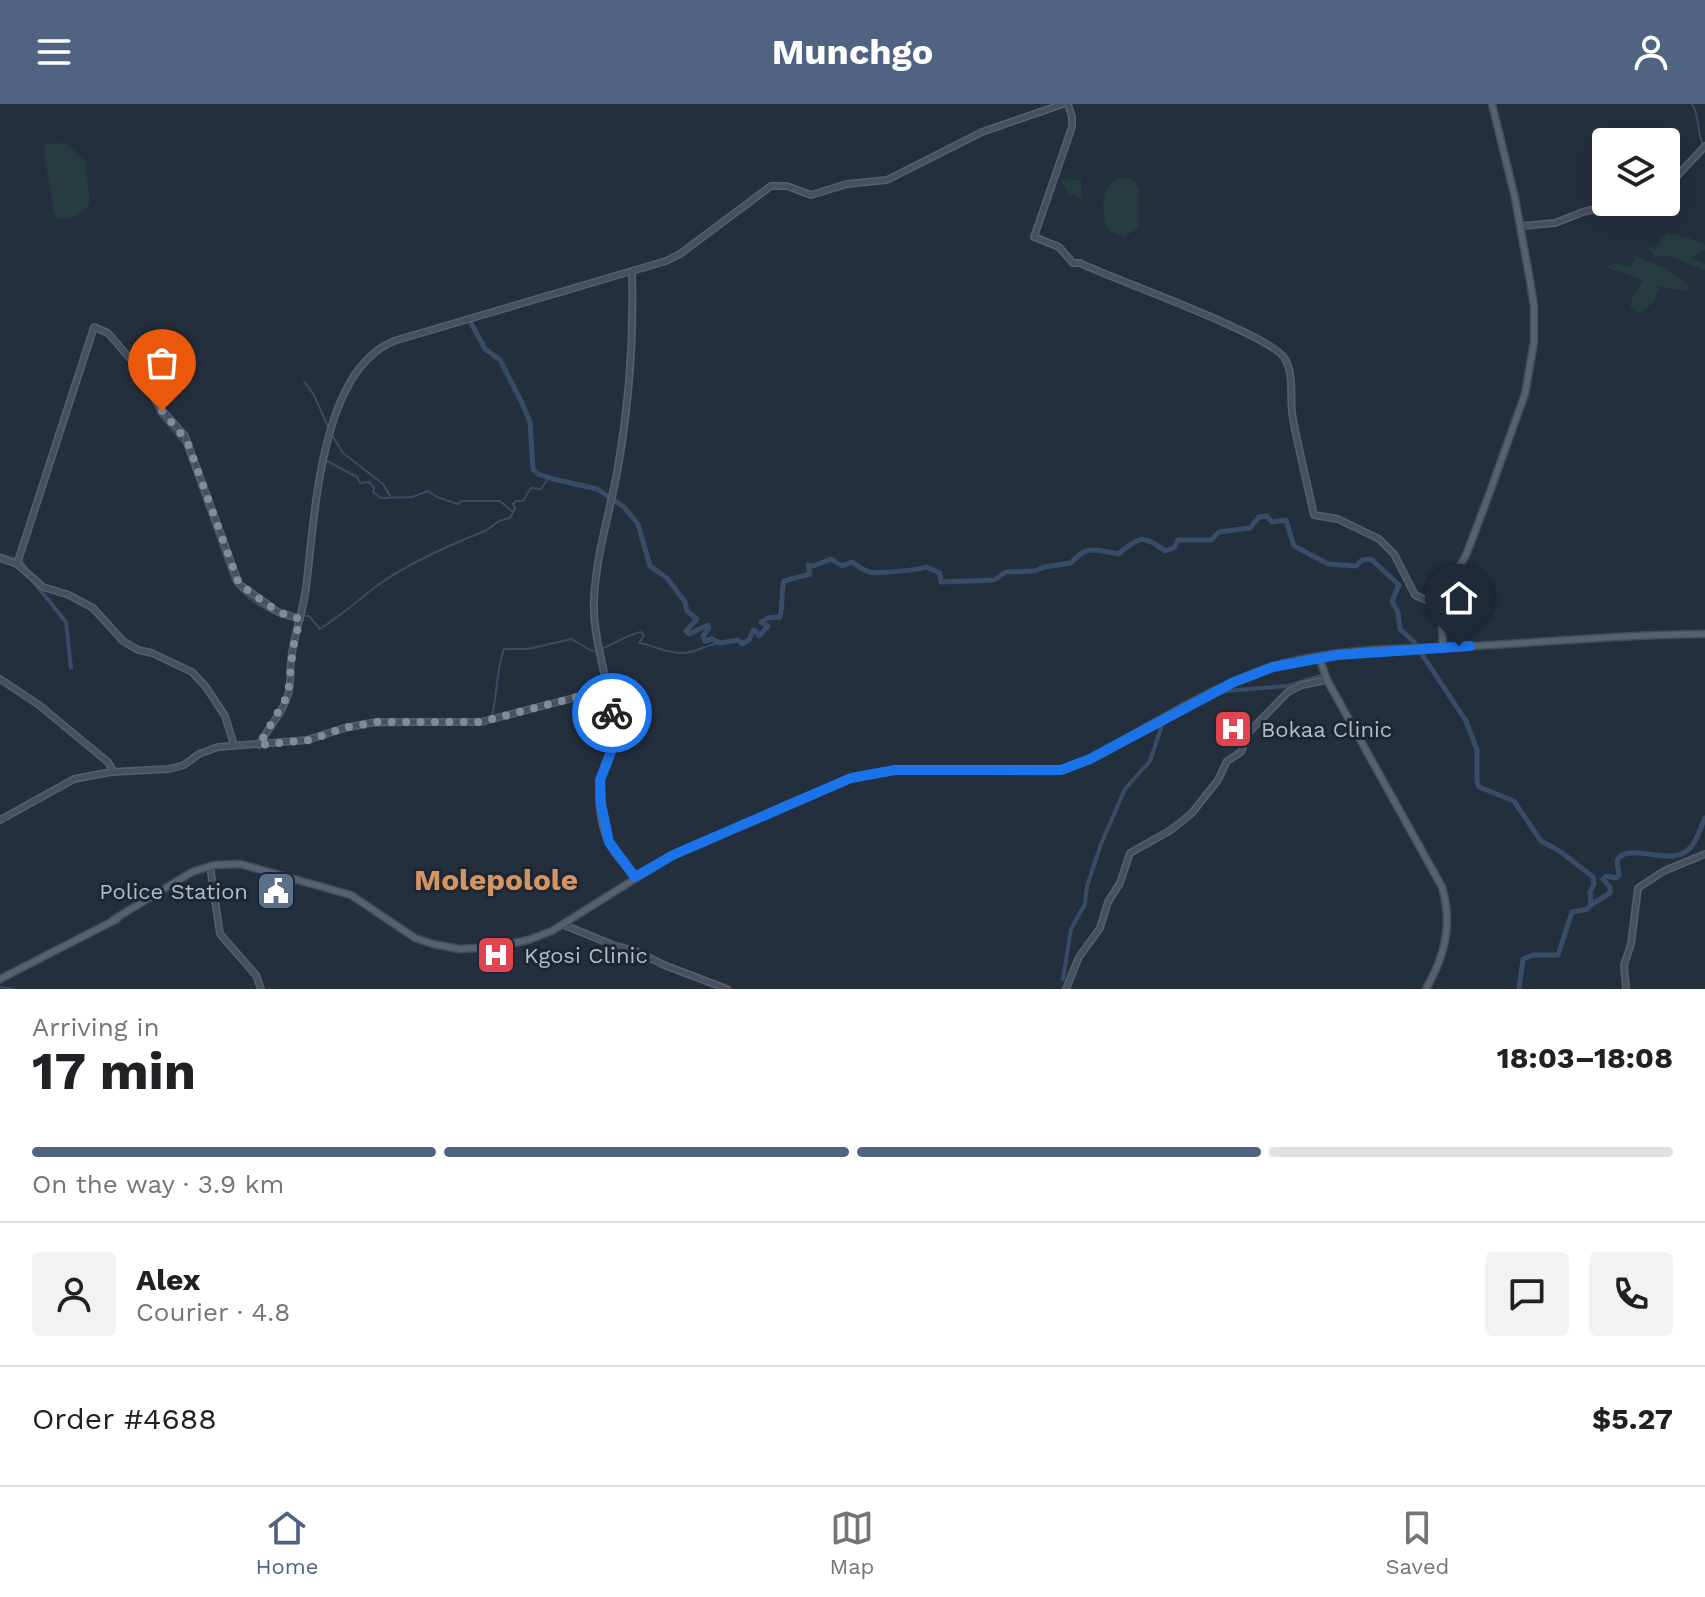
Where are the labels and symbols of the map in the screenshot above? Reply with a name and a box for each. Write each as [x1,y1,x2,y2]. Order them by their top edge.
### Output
pin [128,329,196,411]
pin [1425,564,1493,646]
courier [572,673,652,753]
hospital icon: Bokaa Clinic [1212,708,1254,750]
place label: Bokaa Clinic [1261,717,1392,742]
district label: Molepolole [414,862,578,897]
public building icon: Police Station [255,870,297,912]
place label: Police Station [99,879,248,904]
hospital icon: Kgosi Clinic [475,934,517,976]
place label: Kgosi Clinic [524,943,648,968]

